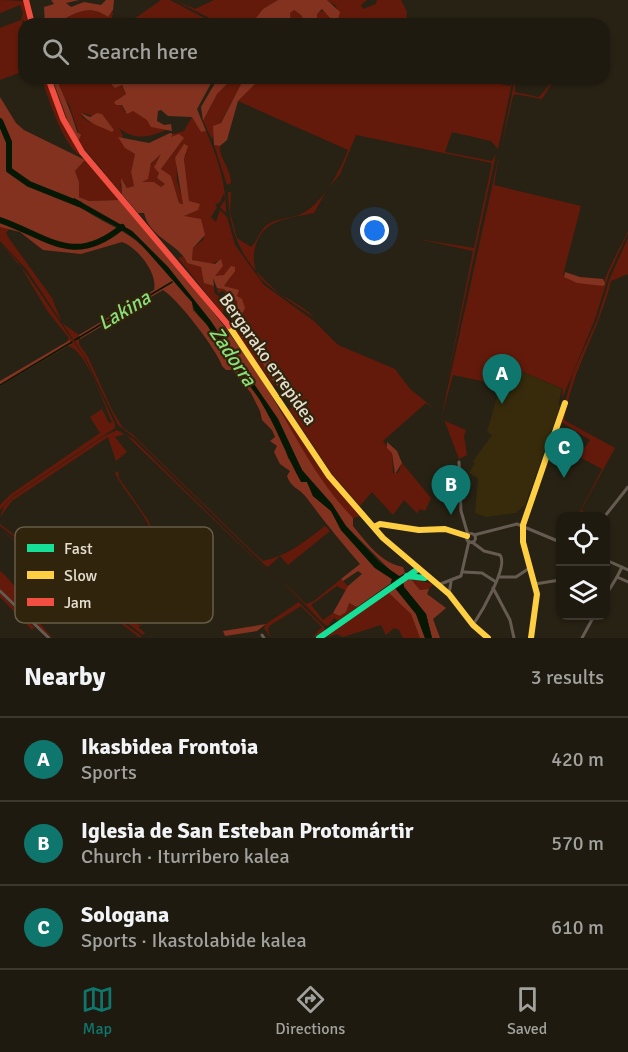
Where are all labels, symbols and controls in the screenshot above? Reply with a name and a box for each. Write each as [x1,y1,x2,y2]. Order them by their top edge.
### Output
search box [18,18,610,84]
icon: search [39,35,72,68]
text: Search here [87,38,198,65]
your location [360,216,389,245]
water label: Lakina [93,285,156,336]
street label: Bergarako errepidea [214,289,322,429]
water label: Zadorra [204,322,262,392]
pin: A [482,354,522,404]
pin: C [544,428,584,478]
pin: B [432,466,470,515]
map controls [556,512,610,620]
button: locate [556,512,610,566]
legend [15,527,213,623]
text: Fast [64,539,93,559]
text: Slow [64,566,98,586]
button: layers [556,566,610,620]
text: Jam [64,593,92,613]
text: Nearby [24,661,105,693]
text: 3 results [531,665,604,690]
text: Ikasbidea Frontoia [81,733,258,760]
text: A [37,747,50,772]
text: 420 m [551,747,604,772]
text: Sports [81,760,137,785]
text: Iglesia de San Esteban Protomártir [81,817,413,844]
text: B [37,831,50,856]
text: 570 m [551,831,604,856]
text: Church · Iturribero kalea [81,844,290,869]
text: Sologana [81,901,169,928]
text: C [37,915,50,940]
text: 610 m [551,915,604,940]
text: Sports · Ikastolabide kalea [81,928,307,953]
tab: Map [81,983,114,1039]
tab: Directions [275,983,345,1039]
tab: Saved [507,983,547,1039]

